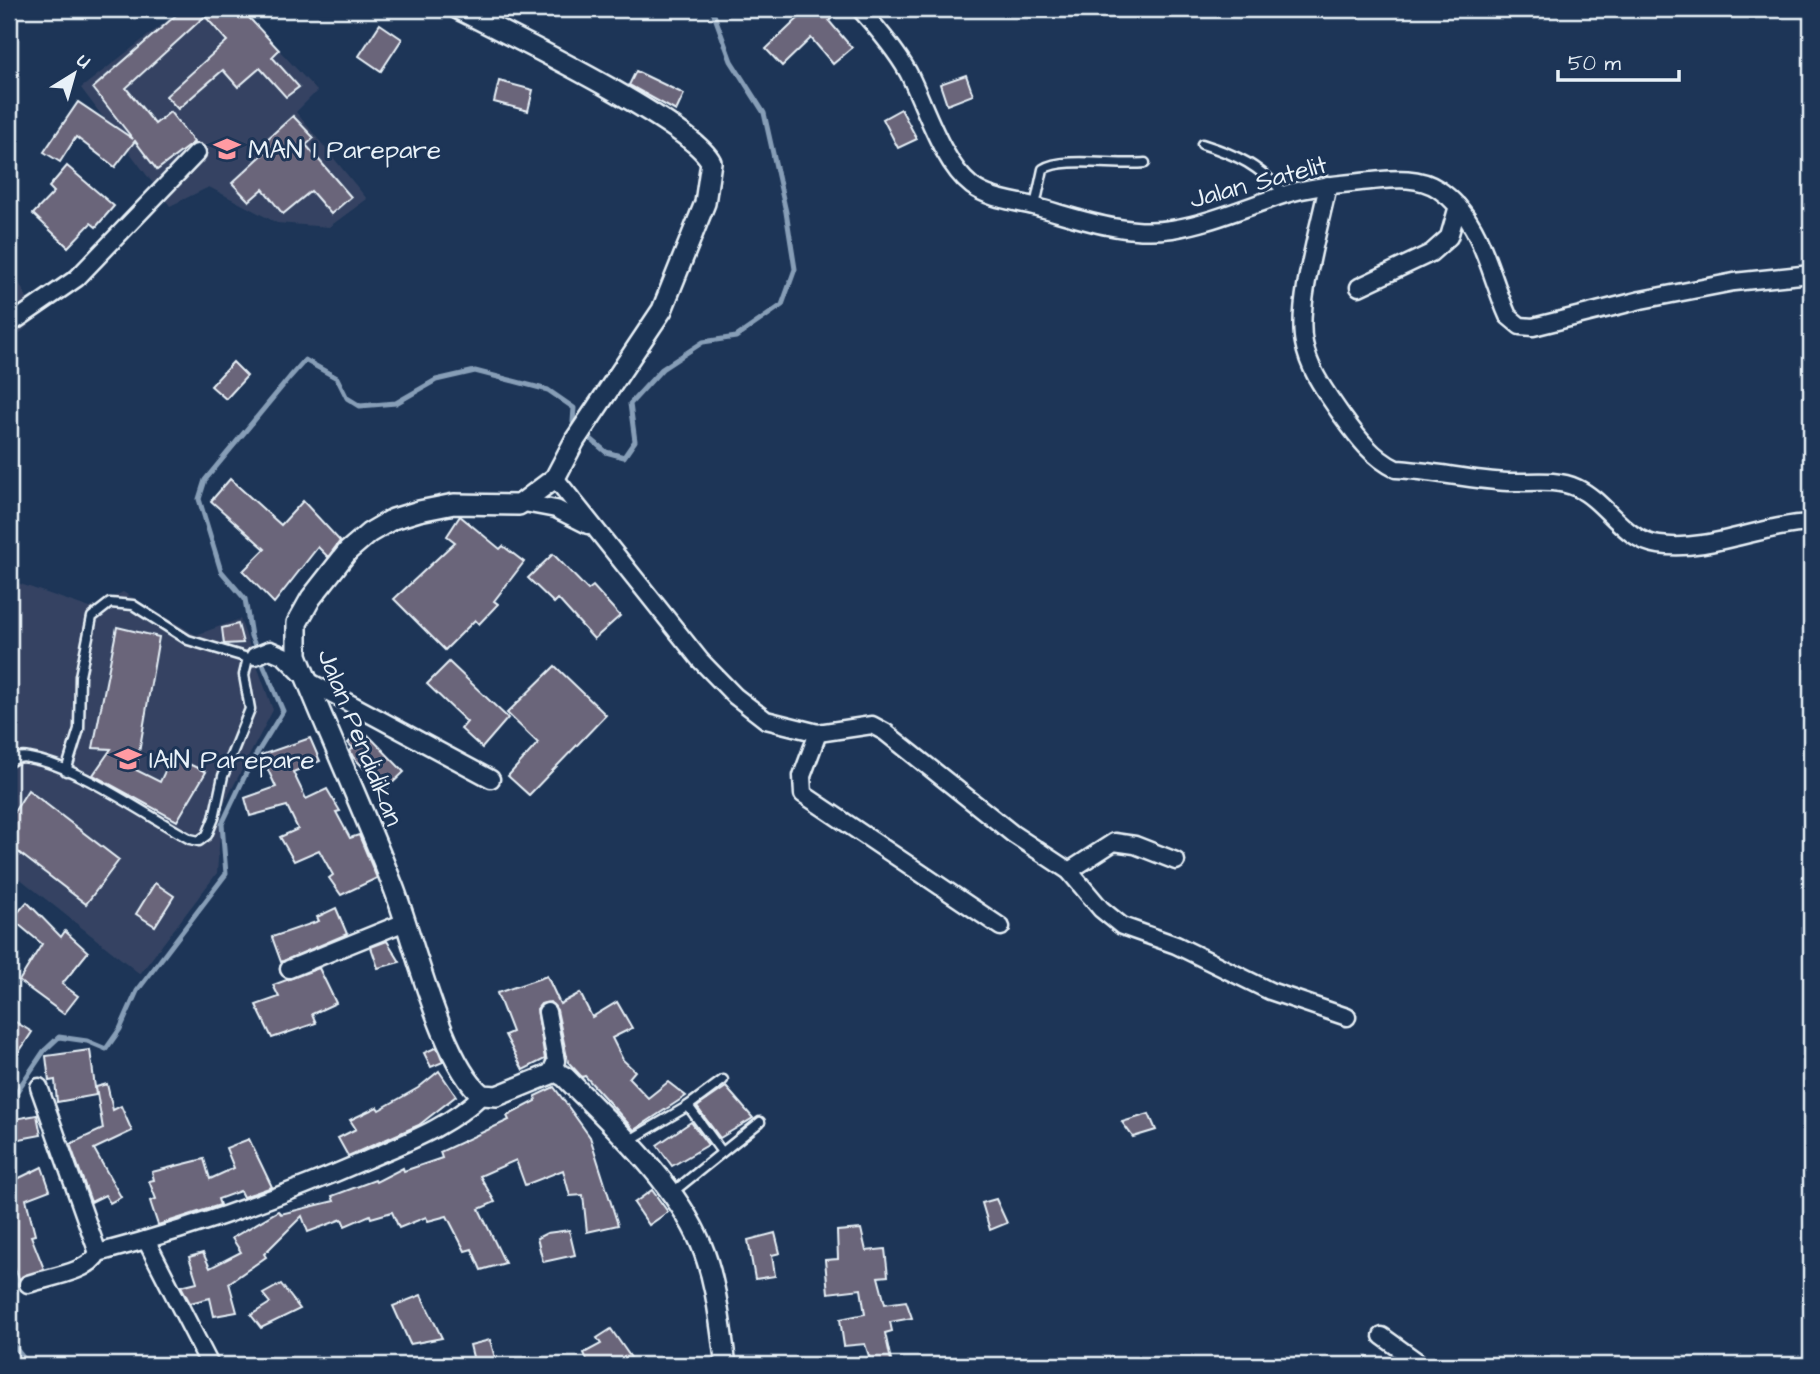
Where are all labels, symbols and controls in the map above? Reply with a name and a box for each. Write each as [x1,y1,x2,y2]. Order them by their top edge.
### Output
north arrow [38,38,108,108]
scale bar [1558,38,1678,82]
text: U [71,48,96,76]
text: 50 m [1568,49,1622,78]
place label: MAN 1 Parepare [248,132,441,168]
school or university icon: MAN 1 Parepare [212,134,242,164]
street label: Jalan Satelit [1186,146,1331,218]
street label: Jalan Pendidikan [308,643,412,831]
place label: IAIN Parepare [149,742,315,778]
school or university icon: IAIN Parepare [113,744,143,774]

